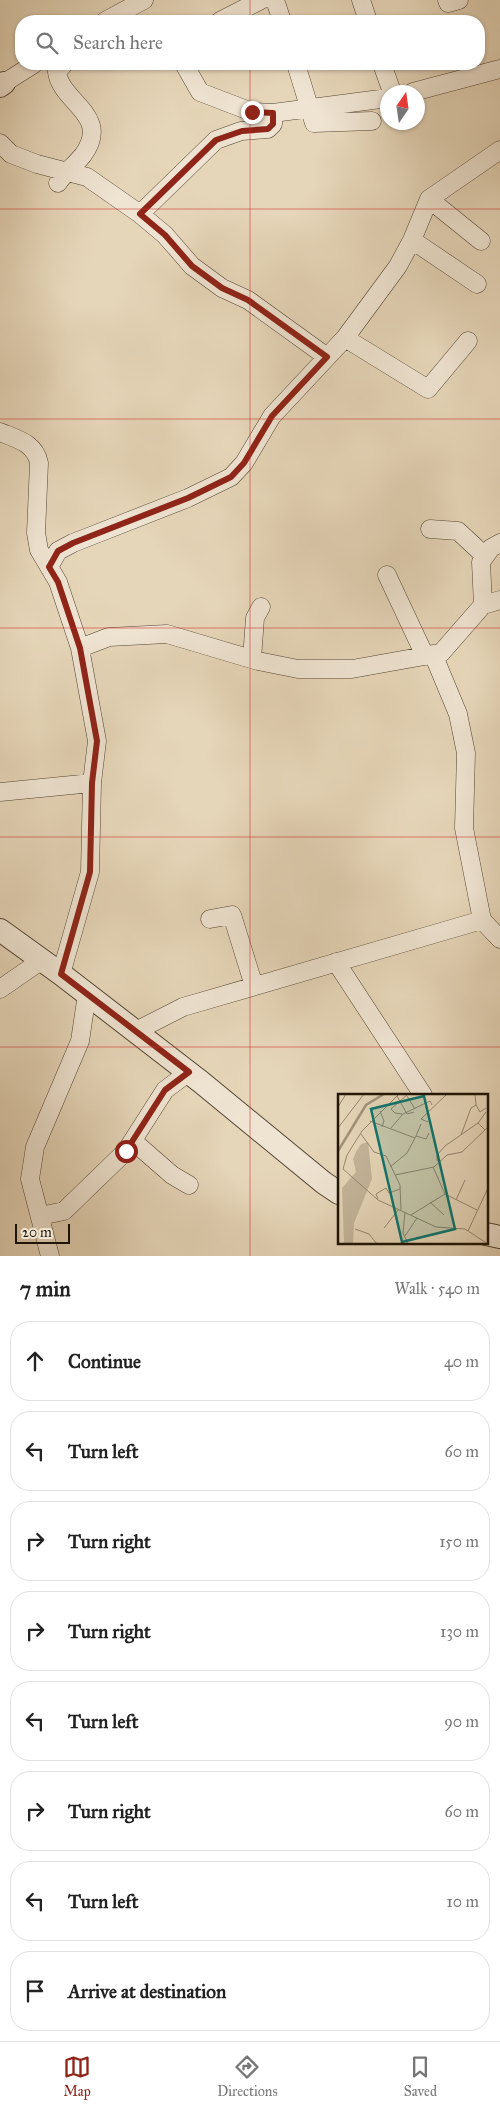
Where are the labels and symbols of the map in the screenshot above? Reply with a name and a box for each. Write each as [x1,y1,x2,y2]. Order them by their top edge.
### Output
north arrow [380,85,425,130]
route end [241,101,264,124]
inset map [338,1094,488,1244]
route start [115,1140,138,1163]
scale bar [15,1221,70,1244]

